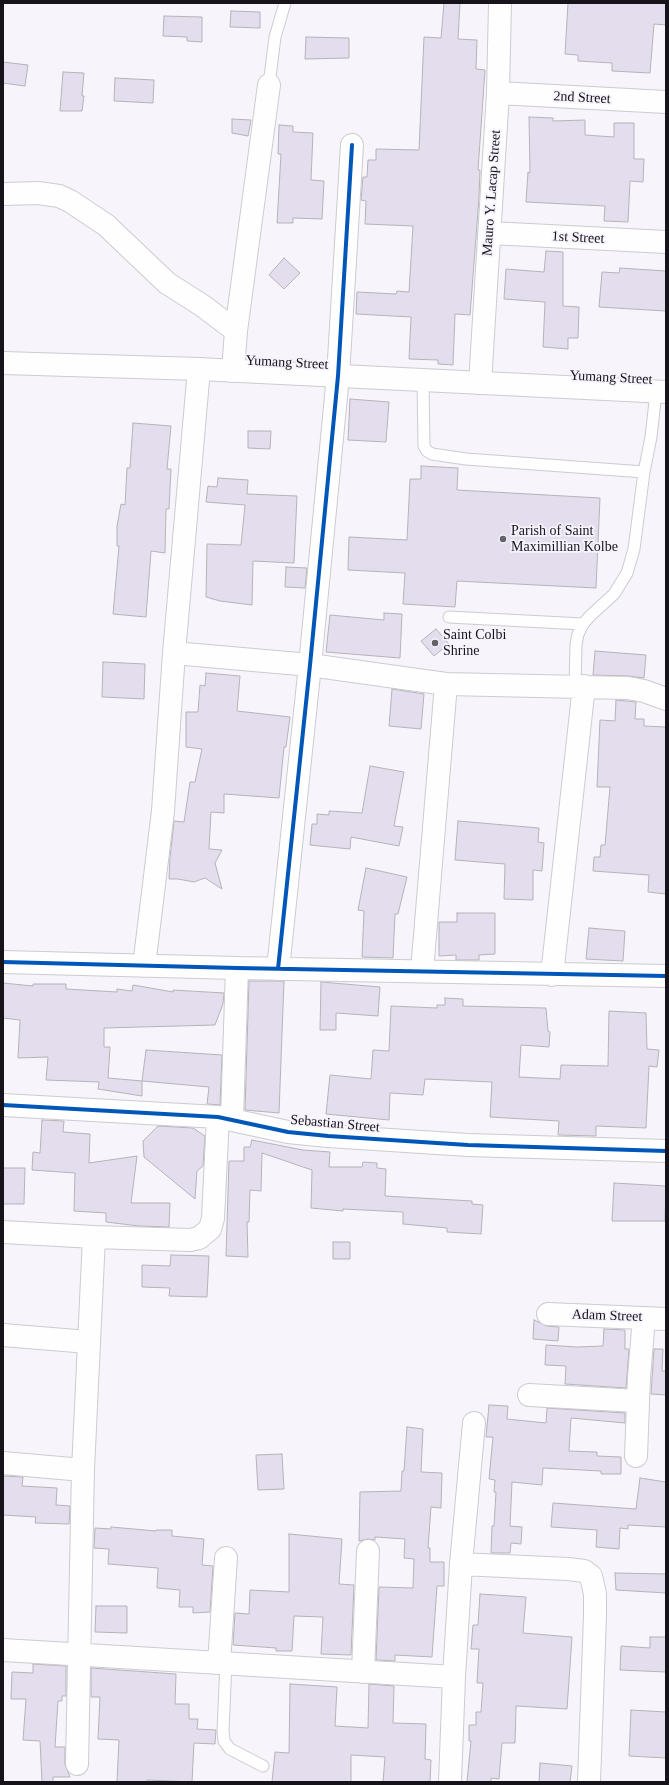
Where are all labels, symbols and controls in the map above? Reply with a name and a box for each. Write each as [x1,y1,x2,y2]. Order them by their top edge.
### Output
street label: 2nd Street [553,88,611,108]
street label: Mauro Y. Lacap Street [479,129,505,257]
street label: 1st Street [551,228,605,248]
street label: Yumang Street [245,352,329,374]
street label: Yumang Street [569,367,653,389]
place label: Parish of Saint Maximillian Kolbe [511,523,618,556]
marker: Parish of Saint Maximillian Kolbe [498,534,508,544]
place label: Saint Colbi Shrine [443,627,506,660]
marker: Saint Colbi Shrine [430,638,440,648]
street label: Sebastian Street [290,1112,380,1136]
street label: Adam Street [572,1306,642,1326]

